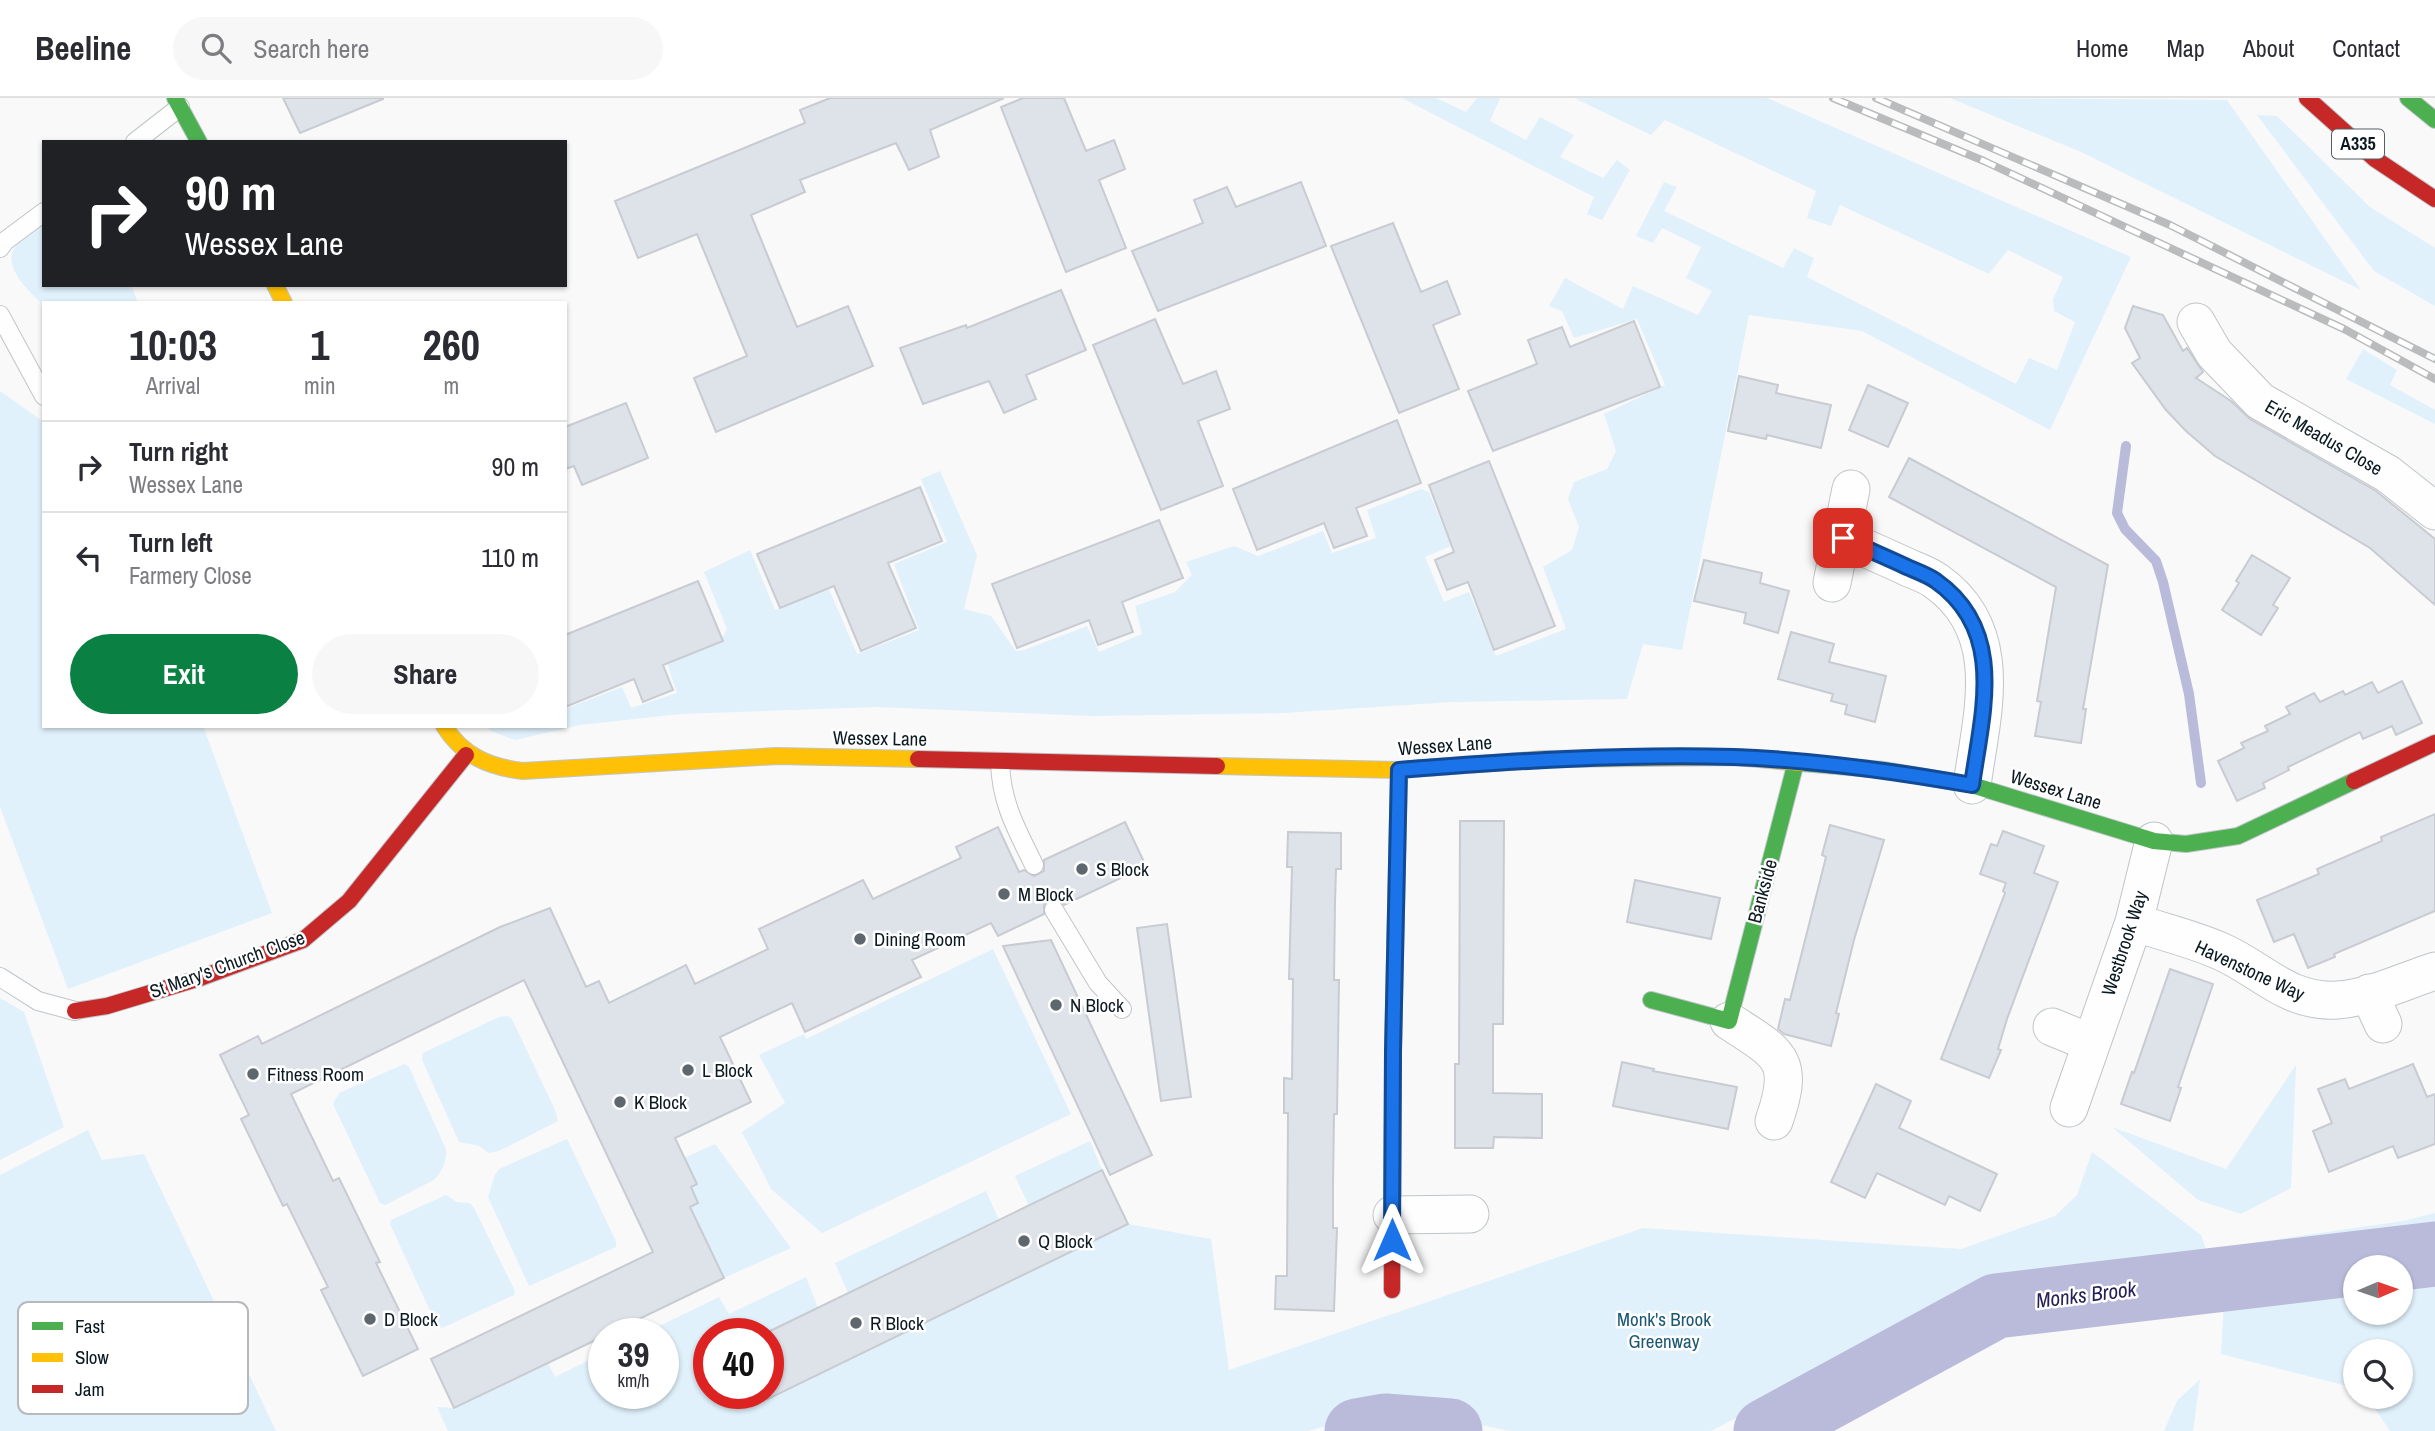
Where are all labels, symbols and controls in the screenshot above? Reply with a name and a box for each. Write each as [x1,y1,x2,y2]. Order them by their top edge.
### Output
search box [173,17,663,80]
text: Beeline [35,26,131,70]
icon: search [197,29,235,67]
text: Search here [253,31,369,66]
text: Home [2076,32,2128,64]
text: Map [2166,32,2205,64]
text: About [2243,32,2294,64]
text: Contact [2332,32,2400,64]
road number: A335 [2332,130,2384,158]
text: 90 m [185,159,277,225]
icon: right [70,168,161,259]
text: Wessex Lane [185,222,344,265]
text: 10:03 [129,317,217,373]
text: 1 [310,317,329,373]
text: 260 [423,317,480,373]
text: Arrival [146,370,200,401]
text: min [304,370,336,401]
text: m [443,370,459,401]
street label: Eric Meadus Close [2261,393,2387,481]
text: Turn right [129,434,228,469]
icon: right [70,448,108,486]
text: 90 m [492,449,539,484]
text: Wessex Lane [129,469,243,500]
pin [1813,508,1873,568]
icon: arrive [1824,519,1862,557]
text: Turn left [129,525,213,560]
icon: left [70,539,108,577]
text: 110 m [481,540,539,575]
text: Farmery Close [129,560,252,591]
button: Exit [70,634,298,714]
button: Share [312,634,539,714]
street label: Wessex Lane [833,724,927,752]
street label: Wessex Lane [1397,729,1493,761]
street label: Wessex Lane [2007,763,2105,815]
place label: S Block [1096,856,1149,882]
street label: Bankside [1741,856,1783,926]
marker: S Block [1074,861,1090,877]
place label: M Block [1018,881,1074,907]
marker: M Block [996,886,1012,902]
street label: Westbrook Way [2095,887,2153,999]
street label: St Mary's Church Close [146,924,308,1004]
place label: Dining Room [874,926,966,952]
marker: Dining Room [852,931,868,947]
street label: Havenstone Way [2191,933,2309,1007]
place label: N Block [1070,992,1124,1018]
marker: N Block [1048,997,1064,1013]
place label: L Block [702,1057,753,1083]
place label: Fitness Room [267,1061,364,1087]
marker: L Block [680,1062,696,1078]
marker: Fitness Room [245,1066,261,1082]
place label: K Block [634,1089,687,1115]
marker: K Block [612,1094,628,1110]
position arrow [1355,1203,1429,1277]
place label: Q Block [1038,1228,1093,1254]
marker: Q Block [1016,1233,1032,1249]
north arrow [2343,1255,2413,1325]
map controls [2343,1255,2413,1409]
water label: Monks Brook [2034,1274,2139,1315]
legend [18,1302,248,1414]
place label: D Block [384,1306,438,1332]
park label: Monk's Brook Greenway [1617,1306,1711,1354]
place label: R Block [870,1310,924,1336]
marker: D Block [362,1311,378,1327]
text: Fast [75,1313,105,1339]
marker: R Block [848,1315,864,1331]
speed limit sign: 40 [693,1318,784,1409]
text: 39 [618,1331,649,1378]
button: search [2343,1339,2413,1409]
text: Slow [75,1344,110,1370]
text: km/h [618,1368,650,1393]
text: Jam [75,1376,104,1402]

